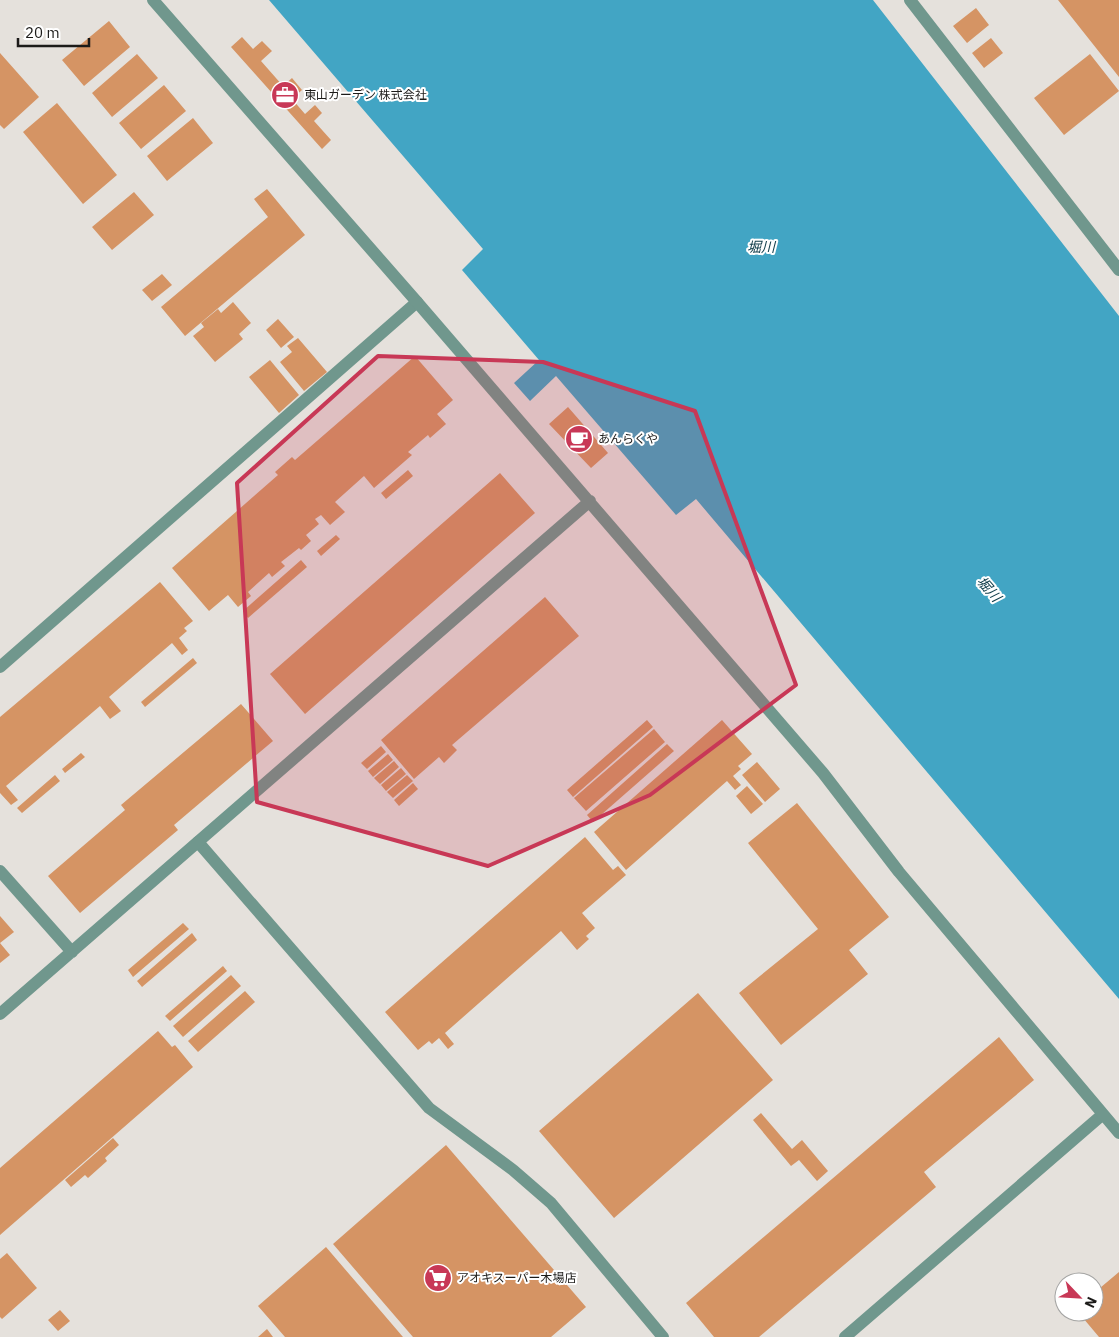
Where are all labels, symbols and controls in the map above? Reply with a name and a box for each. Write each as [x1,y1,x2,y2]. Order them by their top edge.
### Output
scale bar [18,15,89,47]
text: 20 m [25,23,60,42]
office icon: 東山ガーデン 株式会社 [270,80,300,110]
place label: 東山ガーデン 株式会社 [304,87,427,102]
water label: 堀川 [747,238,777,256]
cafe icon: あんらくや [564,424,594,454]
place label: あんらくや [598,431,658,446]
water label: 堀川 [973,573,1006,607]
supermarket icon: アオキスーパー木場店 [423,1263,453,1293]
place label: アオキスーパー木場店 [457,1270,577,1285]
north arrow [1054,1272,1104,1322]
text: N [1080,1294,1101,1311]

